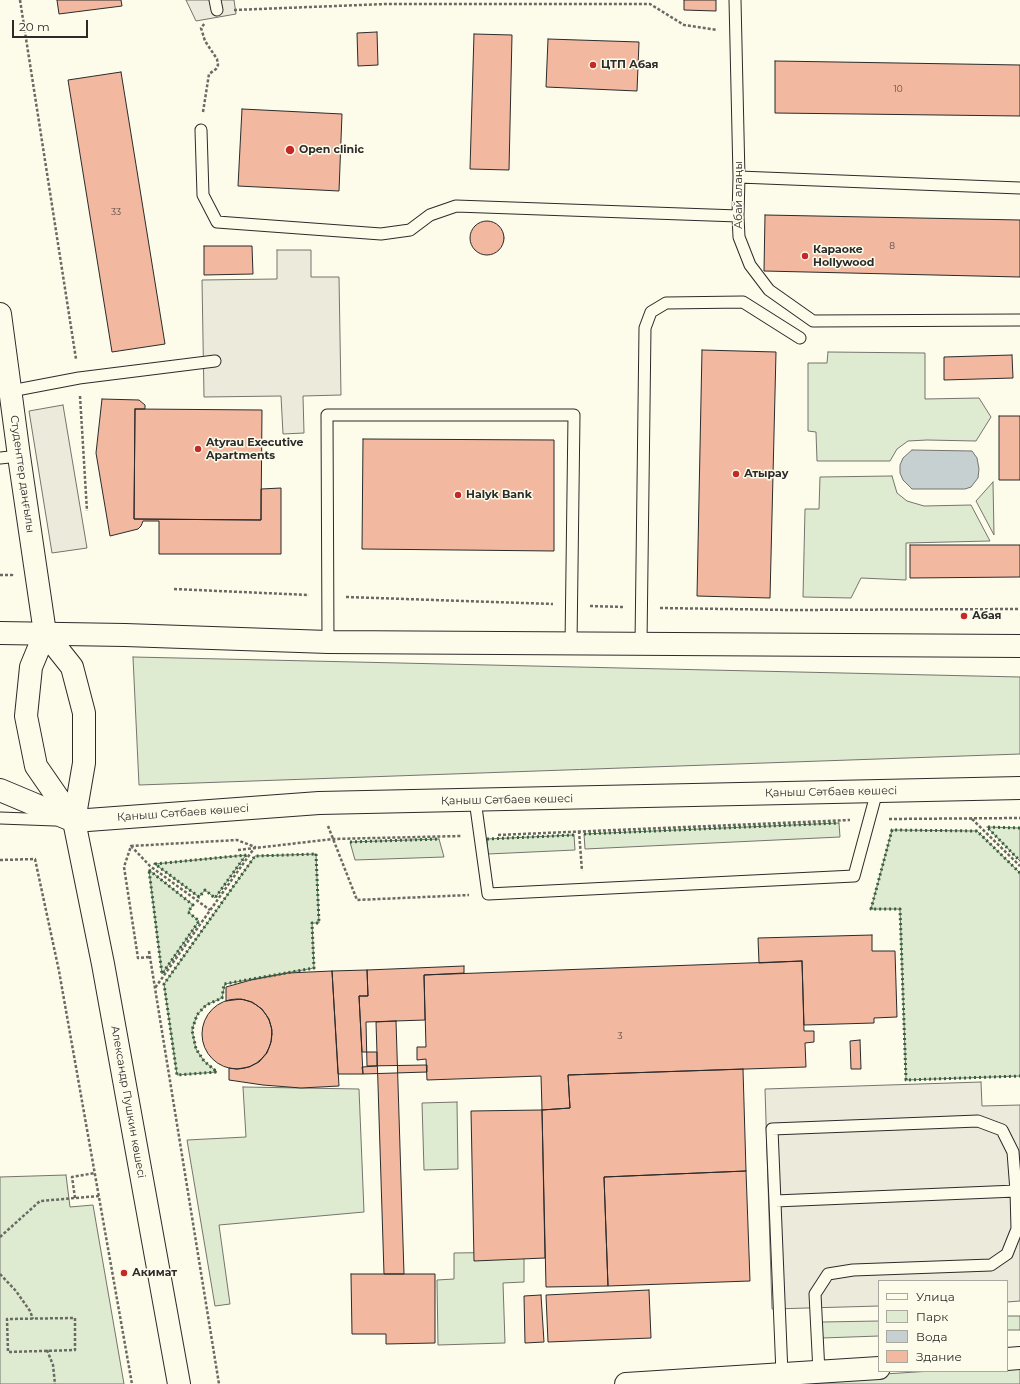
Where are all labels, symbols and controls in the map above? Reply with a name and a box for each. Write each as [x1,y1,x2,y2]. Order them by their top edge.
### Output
scale bar [14,12,90,38]
text: 20 m [19,19,50,34]
place label: ЦТП Абая [601,58,659,72]
marker: ЦТП Абая [588,60,598,70]
house number: 10 [893,84,903,94]
place label: Open clinic [299,143,364,157]
marker: Open clinic [284,144,296,156]
street label: Абай алаңы [732,161,746,229]
house number: 33 [111,207,121,217]
house number: 8 [889,241,895,251]
place label: Караоке Hollywood [813,243,874,269]
marker: Караоке Hollywood [800,251,810,261]
street label: Студенттер даңғылы [7,414,37,534]
place label: Atyrau Executive Apartments [206,436,303,462]
marker: Atyrau Executive Apartments [193,444,203,454]
place label: Атырау [744,467,789,481]
marker: Атырау [731,469,741,479]
place label: Halyk Bank [466,488,532,502]
marker: Halyk Bank [453,490,463,500]
place label: Абая [972,609,1002,623]
marker: Абая [959,611,969,621]
street label: Қаныш Сәтбаев көшесі [765,784,897,800]
street label: Қаныш Сәтбаев көшесі [441,792,573,808]
street label: Қаныш Сәтбаев көшесі [117,802,249,824]
street label: Александр Пушкин көшесі [108,1025,148,1179]
house number: 3 [617,1031,623,1041]
place label: Акимат [132,1266,177,1280]
marker: Акимат [119,1268,129,1278]
legend [878,1280,1008,1372]
text: Улица [916,1289,955,1304]
text: Парк [916,1309,948,1324]
text: Вода [916,1329,947,1344]
text: Здание [916,1349,962,1364]

